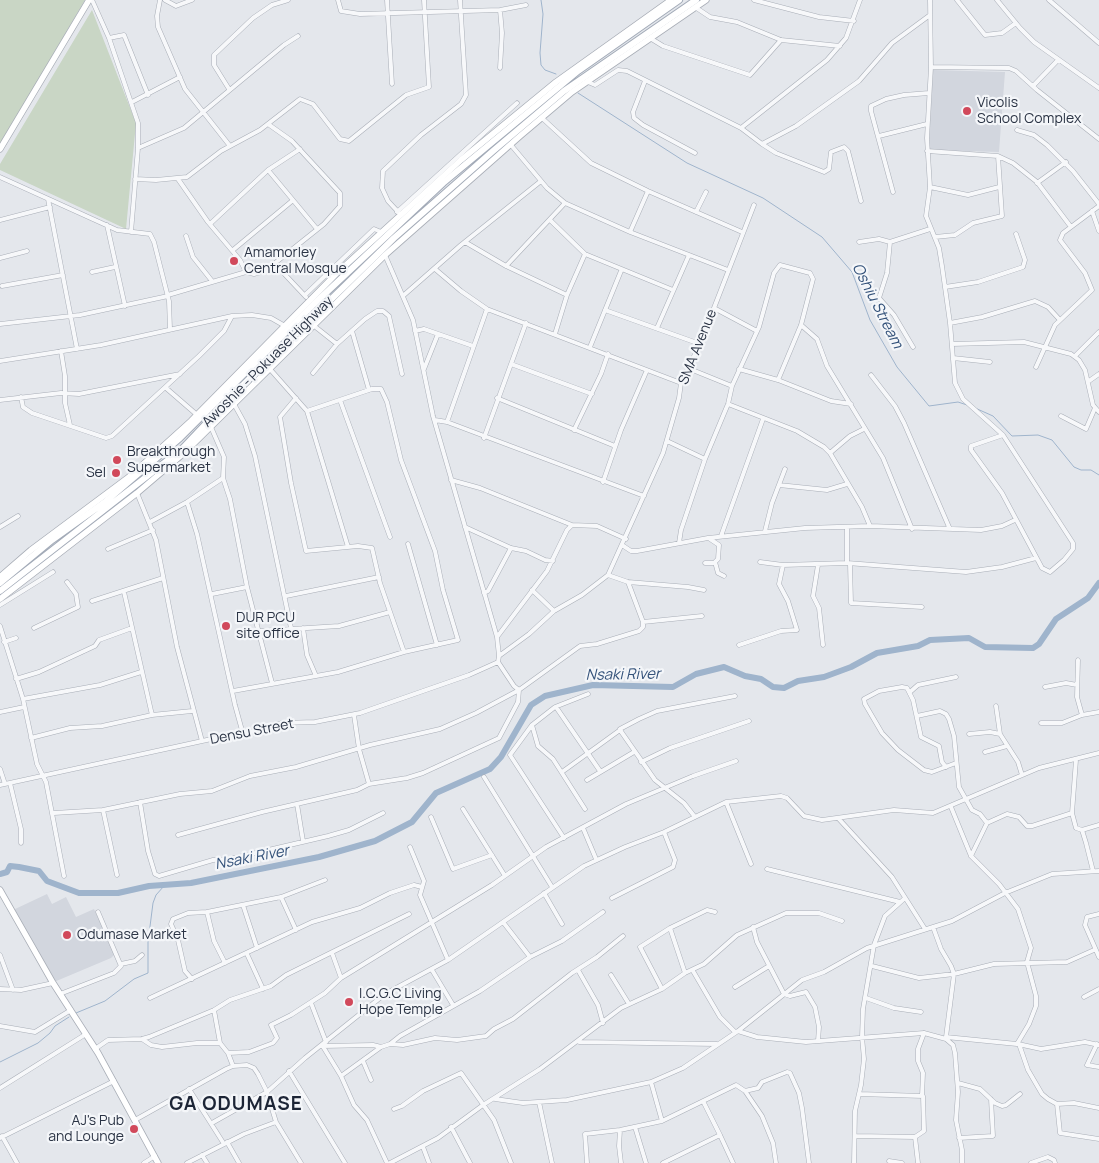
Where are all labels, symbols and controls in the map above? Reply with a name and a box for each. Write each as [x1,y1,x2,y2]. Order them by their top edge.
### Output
place label: Vicolis School Complex [977,95,1081,128]
marker: Vicolis School Complex [961,105,973,117]
place label: Amamorley Central Mosque [244,245,347,278]
marker: Amamorley Central Mosque [228,255,240,267]
water label: Oshiu Stream [848,260,906,352]
street label: Awoshie - Pokuase Highway [199,293,337,431]
street label: SMA Avenue [675,307,721,387]
place label: Breakthrough Supermarket [127,444,215,477]
marker: Breakthrough Supermarket [111,454,123,466]
place label: Sel [86,465,106,481]
marker: Sel [110,467,122,479]
place label: DUR PCU site office [236,610,300,642]
marker: DUR PCU site office [220,620,232,632]
water label: Nsaki River [585,665,661,685]
street label: Densu Street [209,716,295,748]
water label: Nsaki River [214,842,290,874]
place label: Odumase Market [77,927,187,943]
marker: Odumase Market [61,929,73,941]
place label: I.C.G.C Living Hope Temple [359,986,443,1019]
marker: I.C.G.C Living Hope Temple [343,996,355,1008]
district label: GA ODUMASE [168,1094,304,1116]
place label: AJ's Pub and Lounge [48,1113,124,1146]
marker: AJ's Pub and Lounge [128,1123,140,1135]

